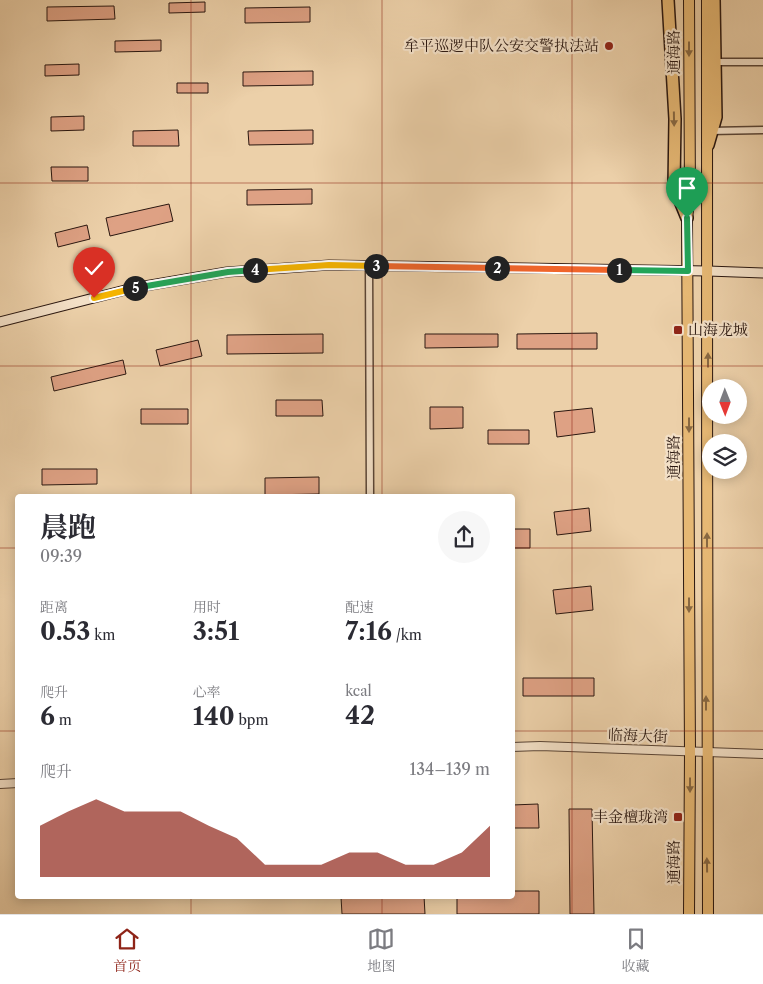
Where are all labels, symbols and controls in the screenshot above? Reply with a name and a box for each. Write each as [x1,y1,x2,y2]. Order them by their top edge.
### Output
street label: 通海路 [664,29,683,75]
place label: 牟平巡逻中队公安交警执法站 [404,36,599,55]
marker: 牟平巡逻中队公安交警执法站 [603,40,615,52]
one-way arrow [685,41,693,57]
one-way arrow [671,111,679,127]
pin [666,167,708,218]
icon: arrive [673,174,701,202]
pin [73,247,115,298]
icon: check [80,254,108,282]
pin: 3 [364,254,388,278]
pin: 2 [484,256,510,280]
text: 3 [373,257,380,275]
pin: 4 [242,258,268,282]
pin: 1 [606,258,632,282]
text: 2 [493,259,502,277]
text: 4 [251,261,260,279]
text: 1 [616,261,623,279]
pin: 5 [122,276,148,300]
text: 5 [132,279,139,297]
place label: 山海龙城 [688,320,748,339]
marker: 山海龙城 [672,324,684,336]
one-way arrow [704,352,712,368]
north arrow [702,379,748,424]
map controls [702,379,747,479]
one-way arrow [685,417,693,433]
street label: 通海路 [664,434,683,480]
button: layers [702,434,747,479]
text: 晨跑 [40,510,96,544]
button: share [438,511,490,563]
one-way arrow [703,532,711,548]
text: 09:39 [40,546,82,566]
one-way arrow [685,597,693,613]
text: 距离 [40,598,68,616]
text: 用时 [193,598,221,616]
text: 配速 [345,598,373,616]
text: 0.53 [40,616,90,647]
text: 3:51 [193,616,239,647]
text: 7:16 [345,616,392,647]
text: km [90,626,115,644]
text: /km [392,626,422,644]
text: kcal [345,682,372,700]
text: 爬升 [40,683,68,701]
text: 心率 [193,683,221,701]
one-way arrow [702,695,710,711]
text: 42 [345,700,375,731]
text: 6 [40,701,55,732]
text: 140 [193,701,235,732]
text: m [55,711,72,729]
text: bpm [235,711,269,729]
street label: 临海大街 [608,725,668,746]
text: 134–139 m [409,759,490,779]
text: 爬升 [40,761,72,781]
one-way arrow [685,777,693,793]
place label: 丰金檀珑湾 [593,807,668,826]
marker: 丰金檀珑湾 [672,811,684,823]
street label: 通海路 [664,839,683,885]
one-way arrow [703,857,711,873]
tab: 首页 [113,925,141,975]
tab: 地图 [367,925,395,975]
tab: 收藏 [622,925,650,975]

